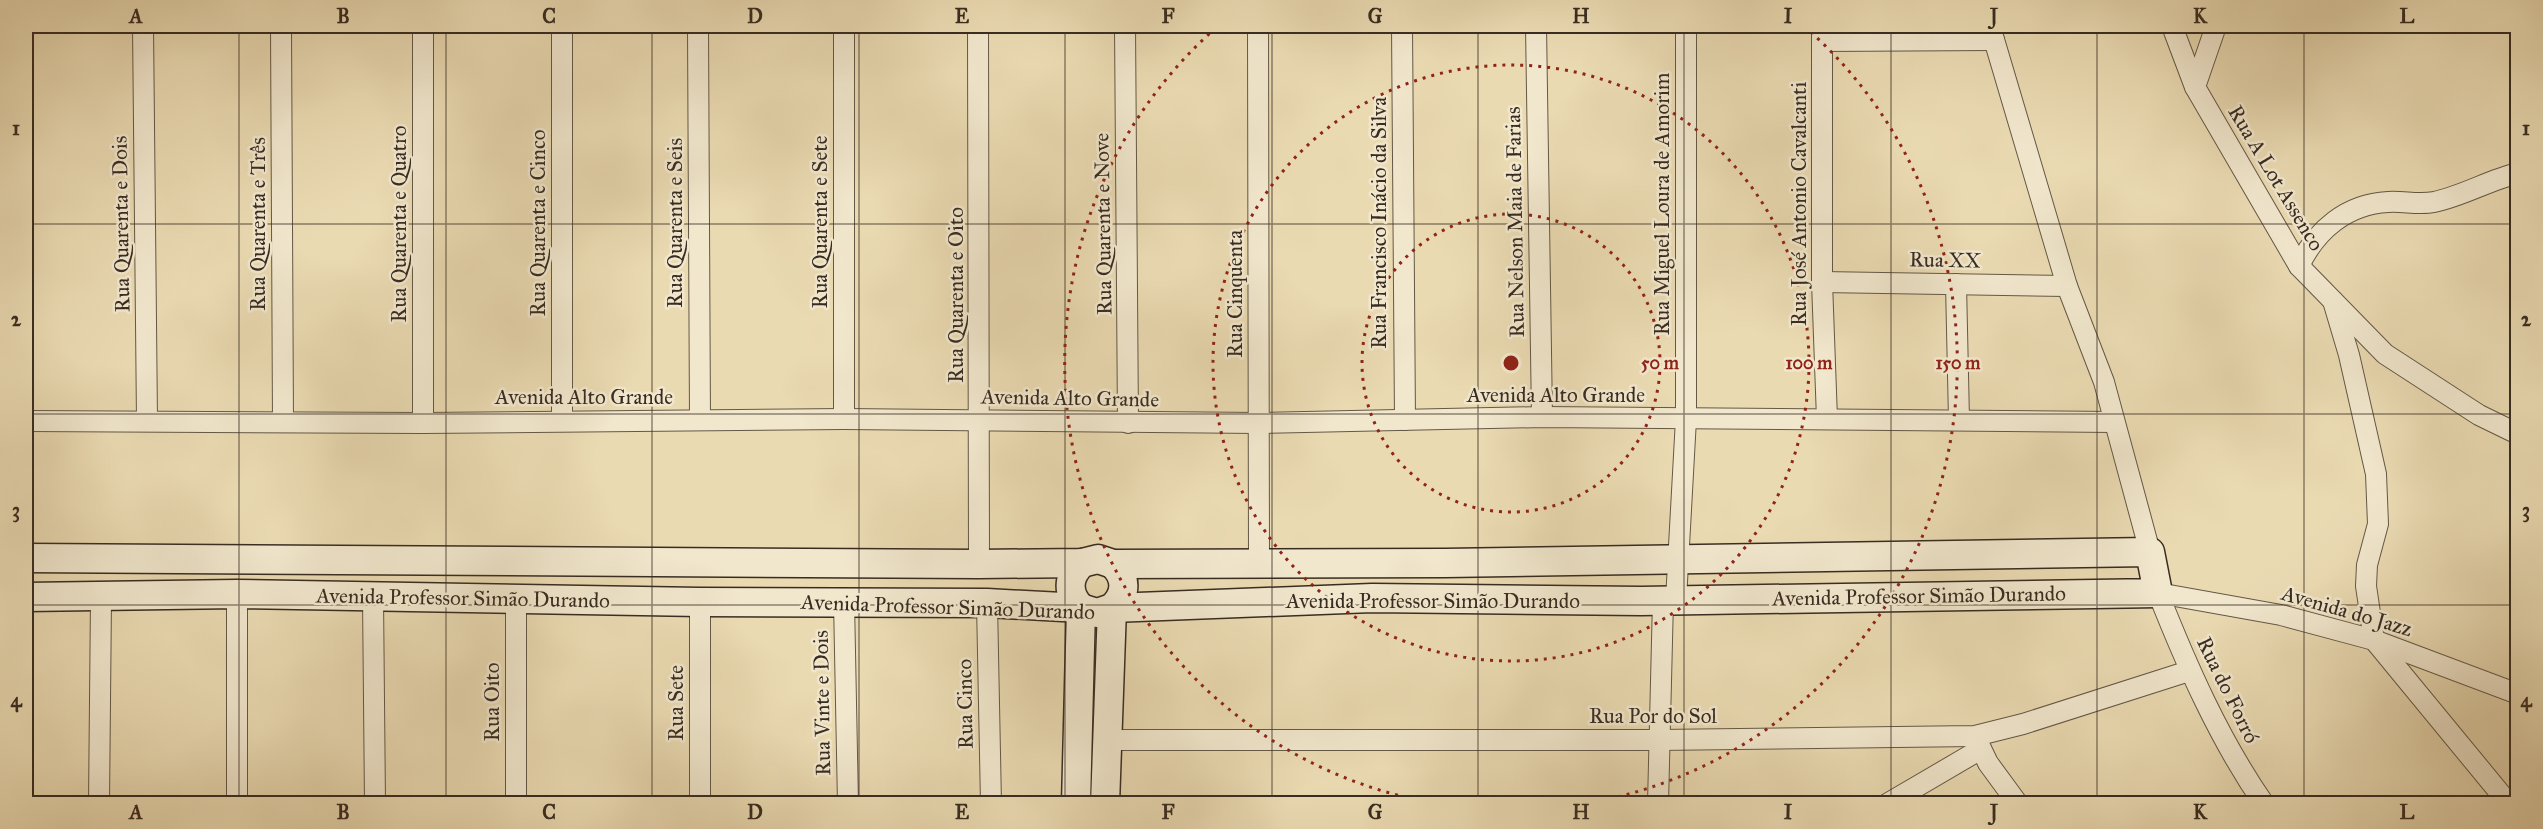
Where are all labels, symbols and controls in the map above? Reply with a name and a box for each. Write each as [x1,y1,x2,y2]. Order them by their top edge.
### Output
text: A [127,4,143,28]
text: B [336,4,350,28]
text: C [542,4,556,28]
text: D [747,4,763,28]
text: E [955,4,970,28]
text: F [1161,4,1175,28]
text: G [1368,4,1383,28]
text: H [1572,4,1590,28]
text: I [1784,4,1793,28]
text: J [1987,4,1999,30]
text: K [2193,4,2208,28]
text: L [2400,4,2415,28]
street label: Rua Miguel Loura de Amorim [1649,72,1675,335]
street label: Rua José Antonio Cavalcanti [1786,82,1812,326]
street label: Rua Francisco Inácio da Silva [1366,97,1392,349]
street label: Rua A Lot Assenco [2222,100,2330,256]
street label: Rua Nelson Maia de Farias [1500,106,1530,338]
text: 1 [12,116,20,140]
text: 1 [2522,116,2530,140]
street label: Rua Quarenta e Quatro [386,125,412,322]
street label: Rua Quarenta e Cinco [525,129,551,316]
street label: Rua Quarenta e Nove [1088,132,1118,315]
street label: Rua Quarenta e Dois [106,135,136,313]
street label: Rua Quarenta e Sete [807,135,833,308]
street label: Rua Quarenta e Três [245,137,271,311]
street label: Rua Quarenta e Seis [662,138,688,308]
street label: Rua Quarenta e Oito [943,207,969,383]
street label: Rua Cinquenta [1222,230,1248,358]
street label: Rua XX [1909,246,1981,274]
text: 2 [11,307,22,331]
text: 2 [2521,307,2532,331]
text: 50 m [1641,352,1680,374]
text: 100 m [1786,352,1833,374]
text: 150 m [1936,352,1981,374]
centre of rings [1501,353,1521,373]
street label: Avenida Alto Grande [1466,382,1645,408]
street label: Avenida Alto Grande [980,383,1159,413]
street label: Avenida Alto Grande [494,384,673,410]
text: 3 [12,498,20,523]
text: 3 [2522,498,2530,523]
street label: Avenida Professor Simão Durando [1771,580,2066,612]
street label: Avenida do Jazz [2278,580,2416,642]
street label: Avenida Professor Simão Durando [315,582,610,614]
street label: Avenida Professor Simão Durando [1285,588,1580,614]
street label: Avenida Professor Simão Durando [800,589,1096,625]
street label: Rua Vinte e Dois [808,630,836,776]
street label: Rua do Forró [2191,632,2265,748]
street label: Rua Cinco [951,658,979,749]
street label: Rua Oito [479,662,505,742]
street label: Rua Sete [663,665,689,741]
text: 4 [10,688,22,713]
text: 4 [2520,688,2532,713]
street label: Rua Por do Sol [1589,703,1717,729]
text: A [127,800,143,824]
text: B [336,800,350,824]
text: C [542,800,556,824]
text: D [747,800,763,824]
text: E [955,800,970,824]
text: F [1161,800,1175,824]
text: G [1368,800,1383,824]
text: H [1572,800,1590,824]
text: I [1784,800,1793,824]
text: J [1987,800,1999,826]
text: K [2193,800,2208,824]
text: L [2400,800,2415,824]

